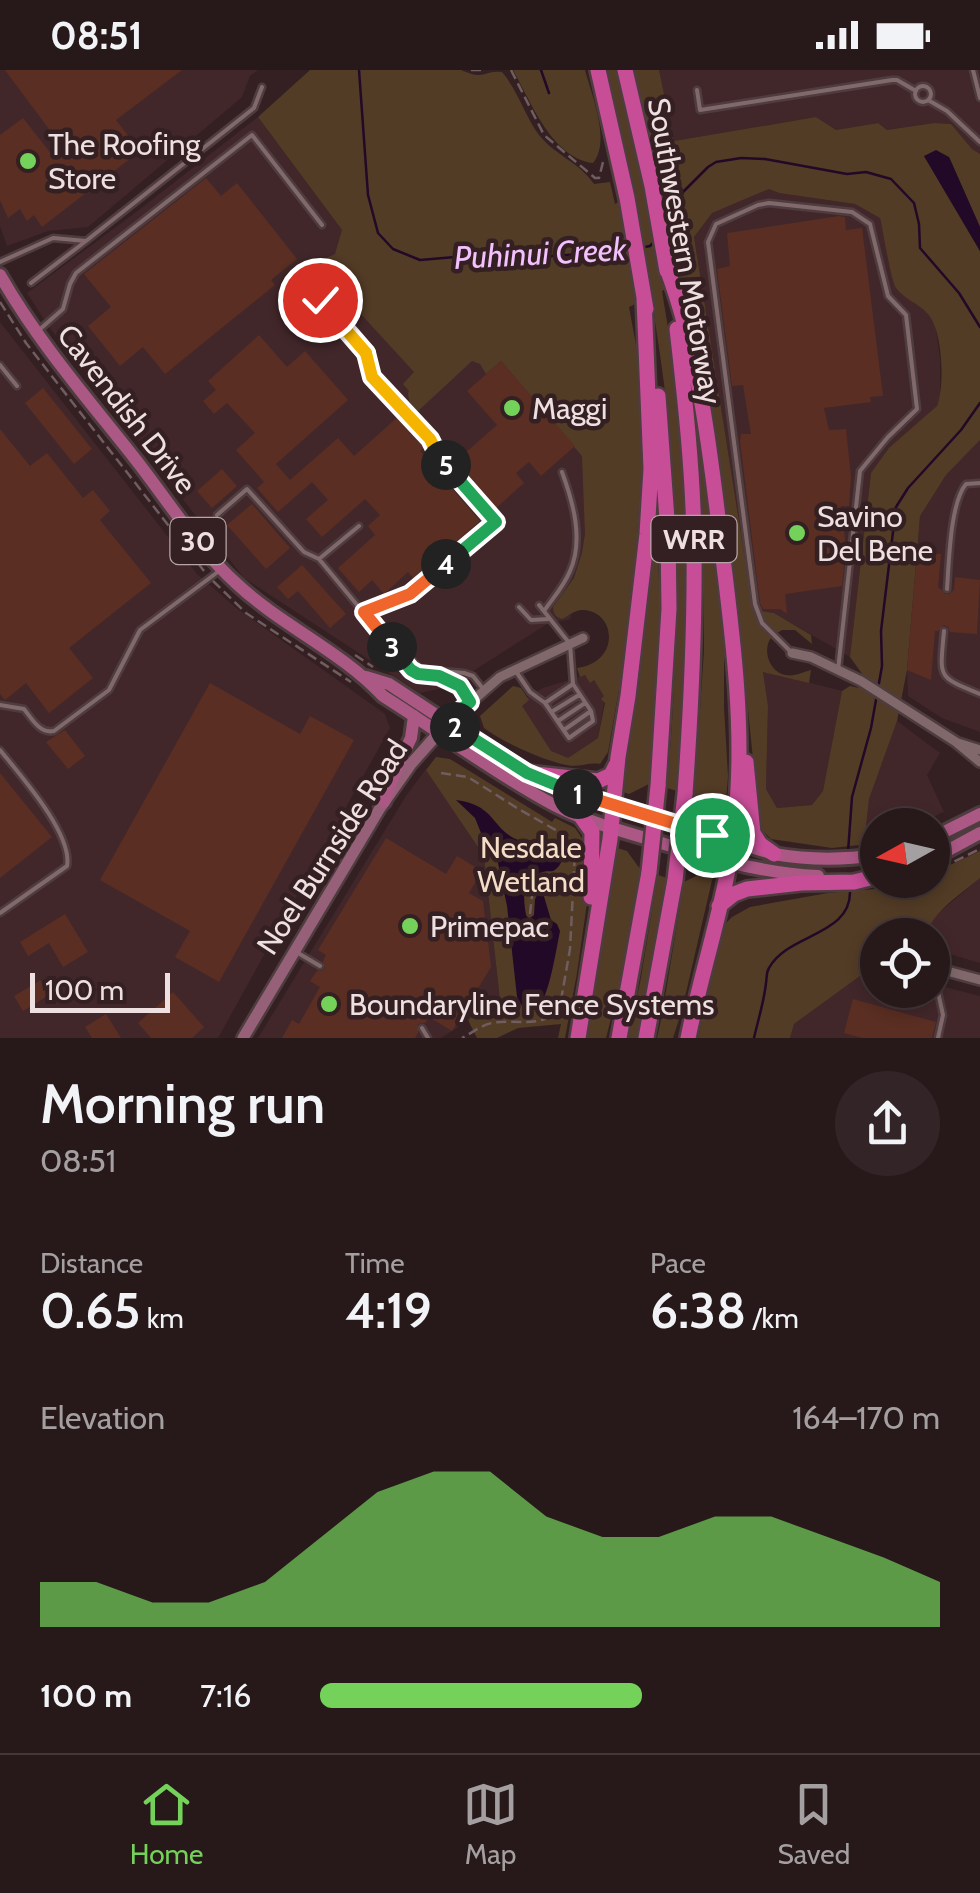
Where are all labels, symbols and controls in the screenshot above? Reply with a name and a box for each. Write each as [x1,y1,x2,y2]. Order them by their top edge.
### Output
text: 08:51 [50,12,143,59]
street label: Southwestern Motorway [640,95,730,407]
place label: The Roofing Store [48,126,202,197]
marker: The Roofing Store [17,150,39,172]
water label: Puhinui Creek [453,229,628,277]
pin [278,258,363,343]
icon: check [293,273,348,328]
street label: Cavendish Drive [49,317,205,501]
place label: Maggi [532,390,607,427]
marker: Maggi [501,397,523,419]
pin: 5 [421,440,471,490]
text: 5 [438,448,454,482]
place label: Savino Del Bene [817,498,933,569]
road number: WRR [652,516,736,562]
road number: 30 [170,518,226,564]
marker: Savino Del Bene [786,522,808,544]
pin: 4 [421,539,471,589]
text: 4 [437,547,455,581]
pin: 3 [367,622,417,672]
text: 3 [384,630,400,664]
pin: 2 [430,702,480,752]
text: 2 [448,710,462,744]
street label: Noel Burnside Road [249,733,415,961]
pin: 1 [553,769,603,819]
text: 1 [573,777,583,811]
pin [670,793,755,878]
icon: arrive [685,808,740,863]
north arrow [860,808,950,898]
map controls [860,808,950,1008]
park label: Nesdale Wetland [477,829,585,900]
place label: Primepac [430,908,549,945]
marker: Primepac [399,915,421,937]
button: locate [860,918,950,1008]
scale bar [30,968,170,1013]
text: 100 m [45,973,124,1007]
place label: Boundaryline Fence Systems [349,986,715,1023]
marker: Boundaryline Fence Systems [318,993,340,1015]
text: Morning run [40,1070,325,1137]
button: share [835,1071,940,1176]
text: 08:51 [40,1141,116,1180]
text: Distance [40,1246,143,1280]
text: Time [345,1246,405,1280]
text: Pace [650,1246,706,1280]
text: 0.65 [40,1280,140,1341]
text: 4:19 [345,1280,432,1341]
text: 6:38 [650,1280,746,1341]
text: km [140,1301,184,1335]
text: /km [746,1301,799,1335]
text: Elevation [40,1398,165,1437]
text: 164–170 m [792,1398,940,1437]
text: 100 m [40,1676,132,1715]
text: 7:16 [200,1676,251,1715]
tab: Home [130,1777,203,1871]
tab: Map [463,1777,518,1871]
tab: Saved [778,1777,850,1871]

